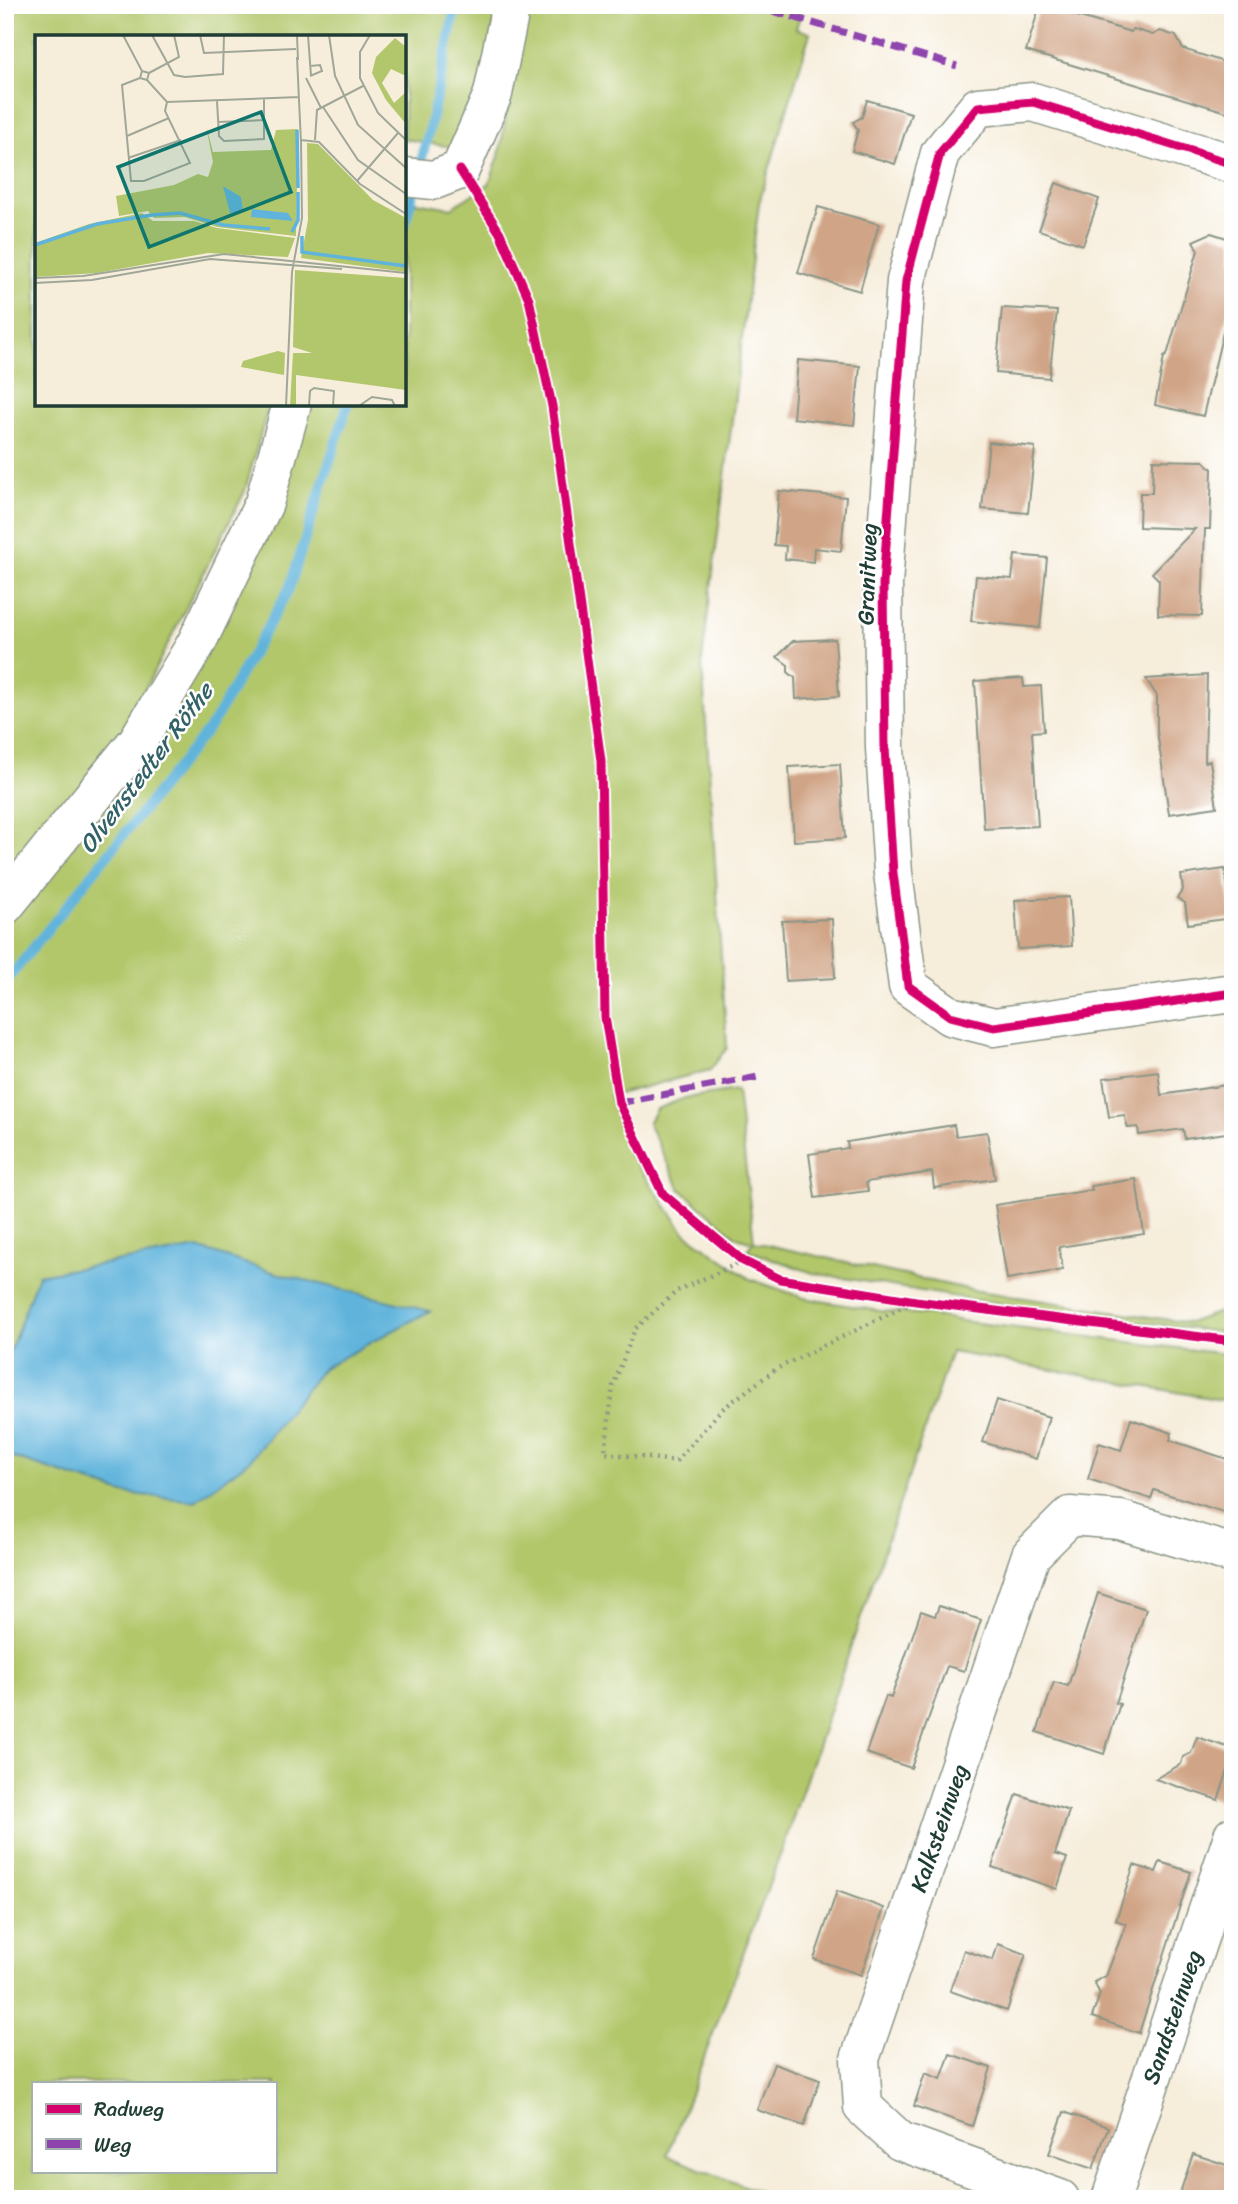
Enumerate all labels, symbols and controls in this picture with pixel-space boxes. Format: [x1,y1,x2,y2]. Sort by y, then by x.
inset map [35,35,406,406]
street label: Granitweg [845,522,890,626]
water label: Olvenstedter Röthe [68,671,226,862]
street label: Kalksteinweg [898,1758,981,1898]
street label: Sandsteinweg [1130,1944,1215,2090]
legend [32,2082,276,2172]
text: Radweg [94,2090,164,2128]
text: Weg [94,2126,132,2164]

